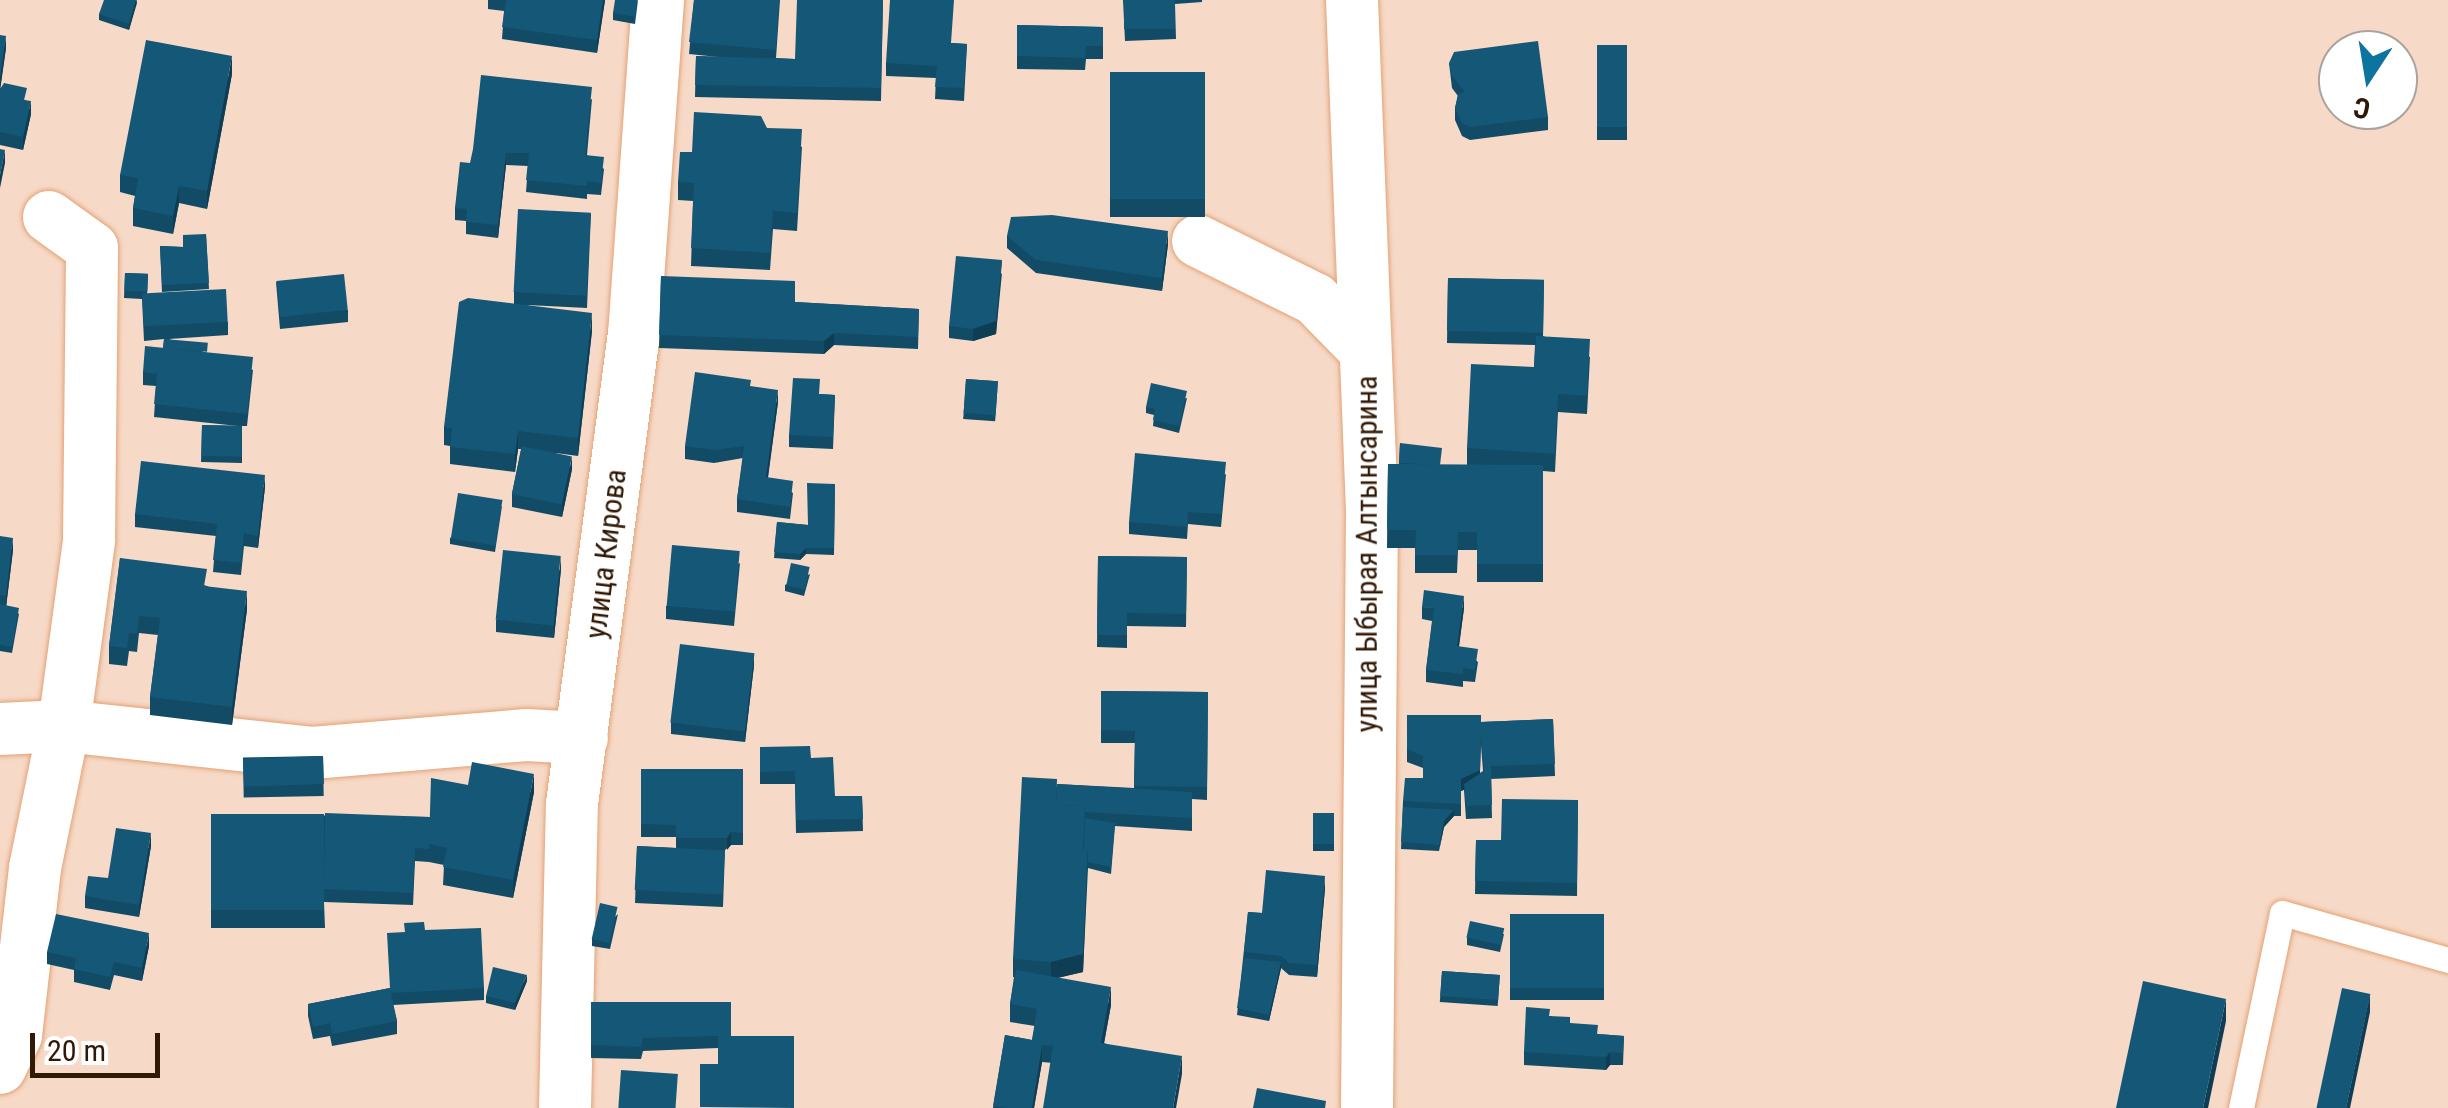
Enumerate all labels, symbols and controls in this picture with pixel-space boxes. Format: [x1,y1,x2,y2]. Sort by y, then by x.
north arrow [2318,30,2418,130]
text: С [2351,90,2373,126]
street label: улица Ыбырая Алтынсарина [1349,376,1385,732]
street label: улица Кирова [578,467,634,641]
scale bar [35,1013,165,1075]
text: 20 m [47,1033,106,1068]

